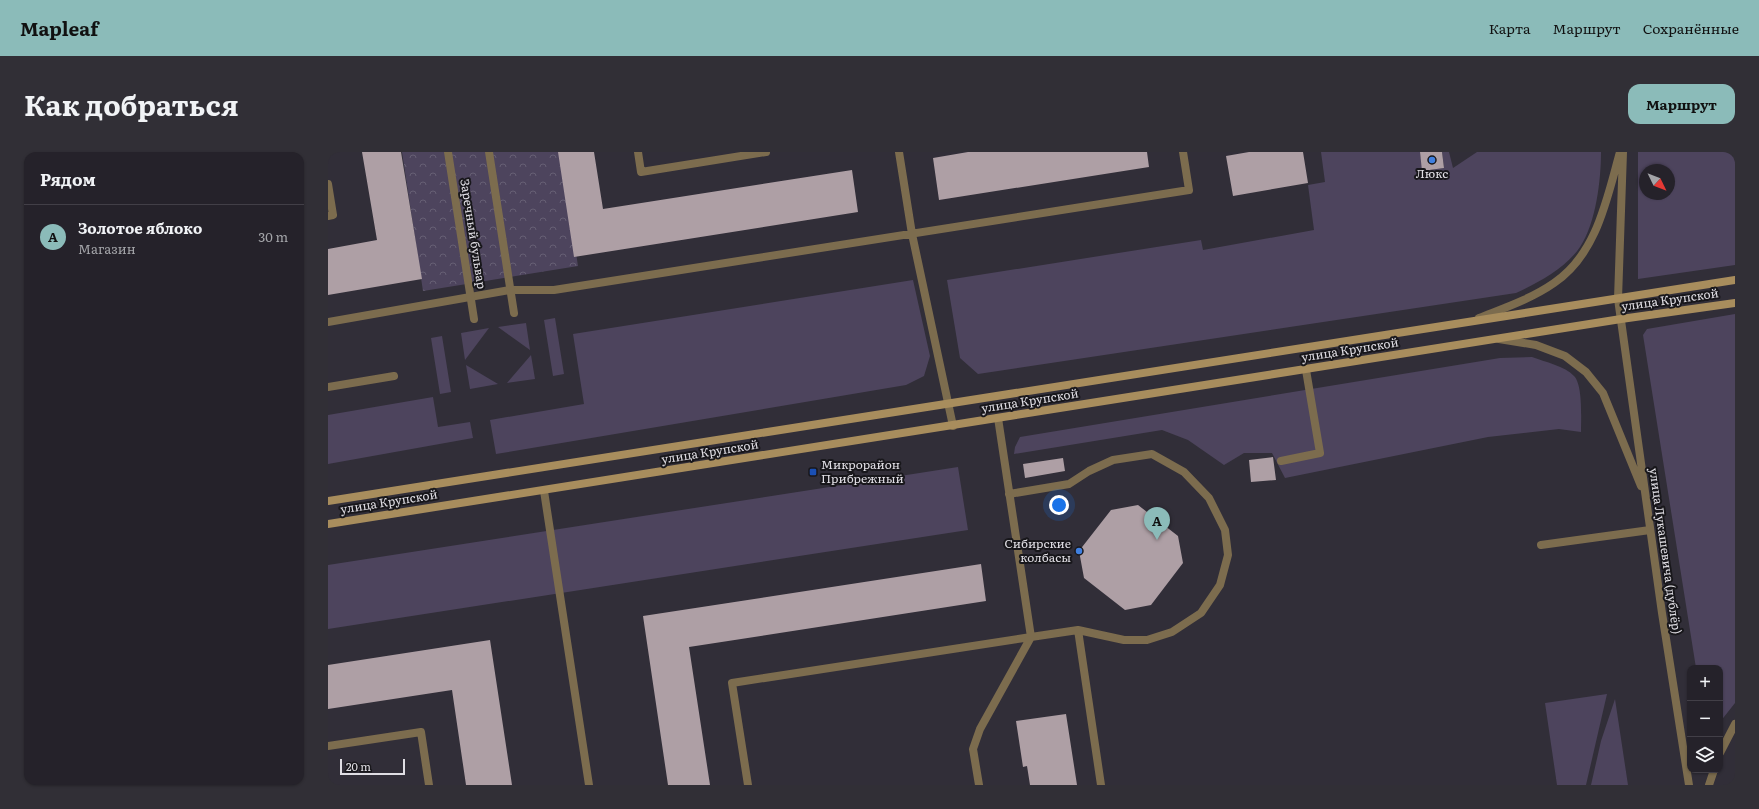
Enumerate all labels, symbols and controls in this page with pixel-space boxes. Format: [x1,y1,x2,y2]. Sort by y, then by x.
text: Mapleaf [20,14,98,42]
text: Карта [1489,18,1531,38]
text: Маршрут [1553,18,1621,38]
text: Сохранённые [1643,18,1739,38]
text: Как добраться [24,83,239,125]
button: Маршрут [1628,84,1735,124]
marker: Люкс [1427,155,1437,165]
place label: Люкс [1416,164,1448,182]
north arrow [1639,164,1675,200]
text: Рядом [40,166,96,191]
street label: Заречный бульвар [456,178,492,290]
text: Золотое яблоко [78,216,202,239]
text: A [48,227,58,246]
text: 30 m [258,227,288,246]
text: Магазин [78,239,136,258]
street label: улица Крупской [1620,283,1720,315]
street label: улица Крупской [1300,332,1400,366]
street label: улица Крупской [980,383,1080,417]
street label: улица Крупской [660,434,760,468]
place label: Микрорайон Прибрежный [821,455,904,487]
marker: Микрорайон Прибрежный [808,467,818,477]
street label: улица Лукашевича (дублёр) [1645,467,1687,635]
street label: улица Крупской [339,484,439,518]
your location [1049,495,1069,515]
pin: A [1144,507,1170,540]
place label: Сибирские колбасы [1005,534,1071,566]
marker: Сибирские колбасы [1074,546,1084,556]
map controls [1687,665,1723,773]
button: + [1687,665,1723,701]
button: − [1687,701,1723,737]
button: layers [1687,737,1723,773]
scale bar [340,757,405,776]
text: 20 m [346,758,371,774]

